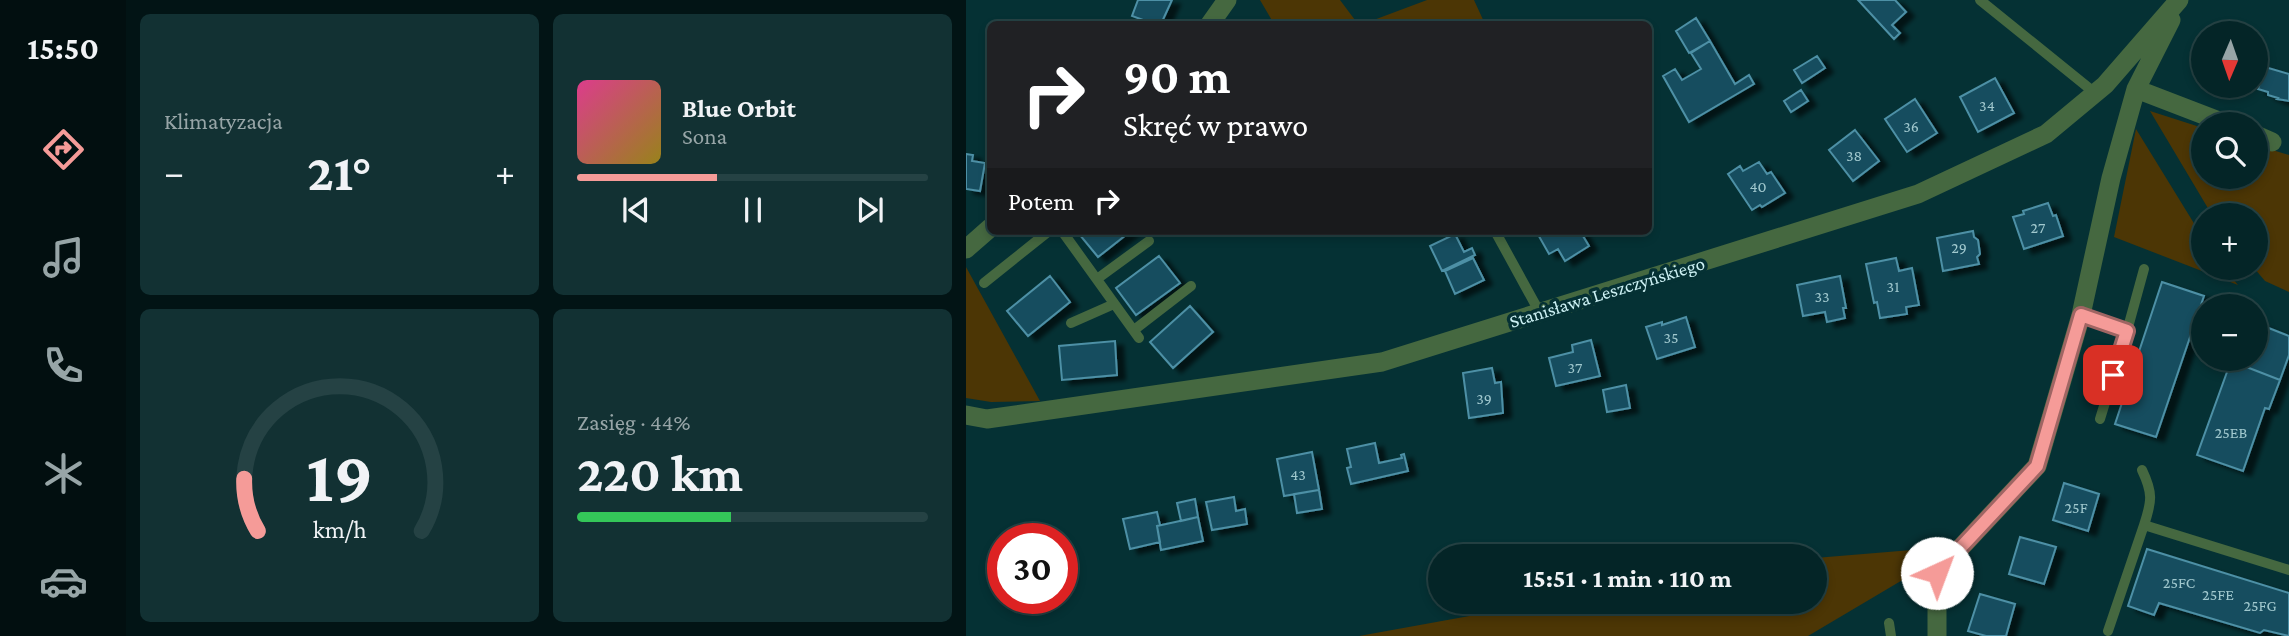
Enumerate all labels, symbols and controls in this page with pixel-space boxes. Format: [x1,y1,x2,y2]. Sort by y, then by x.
north arrow [2191,21,2268,98]
map controls [2191,21,2268,371]
text: 15:50 [27,30,99,66]
icon: right [1008,49,1099,140]
text: 90 m [1123,49,1230,104]
text: Blue Orbit [682,94,796,123]
house number: 34 [1979,97,1995,114]
text: Skręć w prawo [1123,107,1308,143]
text: Klimatyzacja [164,108,283,134]
button: search [2191,112,2268,189]
house number: 36 [1903,118,1919,135]
text: Sona [682,123,727,149]
icon: directions [39,125,88,174]
text: 21° [307,143,372,201]
house number: 38 [1846,147,1862,164]
text: − [164,151,184,193]
text: + [495,151,515,193]
house number: 40 [1749,178,1767,195]
icon: right [1088,182,1126,220]
text: Potem [1008,187,1074,216]
icon: previous [617,191,655,229]
icon: pause [734,191,772,229]
icon: next [851,191,889,229]
button: + [2191,203,2268,280]
house number: 27 [2031,219,2046,236]
icon: music [39,233,88,282]
house number: 29 [1951,239,1967,256]
street label: Stanisława Leszczyńskiego [1507,252,1707,332]
house number: 31 [1887,278,1899,295]
house number: 33 [1814,288,1830,305]
button: − [2191,294,2268,371]
house number: 35 [1663,329,1679,346]
icon: phone [39,341,88,390]
pin [2083,345,2143,405]
icon: arrive [2094,356,2132,394]
house number: 37 [1568,359,1583,376]
house number: 39 [1476,390,1492,407]
text: Zasięg · 44% [577,409,691,435]
house number: 25EB [2215,424,2248,441]
text: 19 [306,437,373,518]
text: 220 km [577,444,743,502]
icon: climate [39,449,88,498]
house number: 43 [1290,466,1306,483]
house number: 25F [2064,499,2088,516]
text: km/h [313,516,366,543]
speed limit sign: 30 [987,523,1078,614]
position arrow [1900,536,1974,610]
icon: car [39,557,88,606]
text: 15:51 · 1 min · 110 m [1523,564,1732,593]
house number: 25FC [2163,574,2195,591]
house number: 25FE [2202,586,2234,603]
house number: 25FG [2243,597,2277,614]

